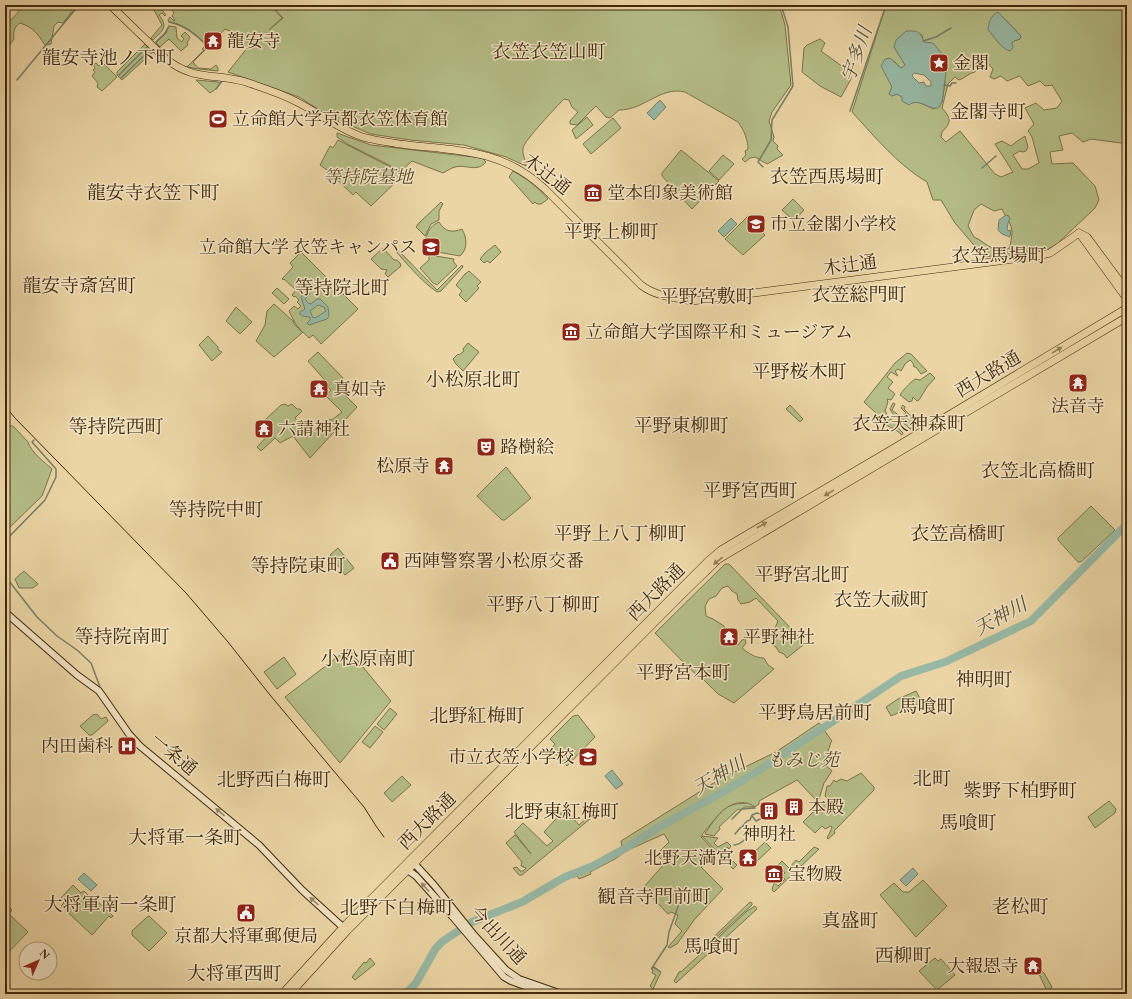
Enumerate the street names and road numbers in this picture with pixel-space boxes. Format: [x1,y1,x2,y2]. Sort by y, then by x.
street label: 木辻通 [519,148,576,199]
street label: 木辻通 [822,249,878,280]
street label: 西大路通 [951,345,1025,402]
street label: 西大路通 [622,558,689,625]
street label: 一条通 [146,727,202,780]
street label: 西大路通 [393,787,460,854]
street label: 今出川通 [465,900,531,969]

